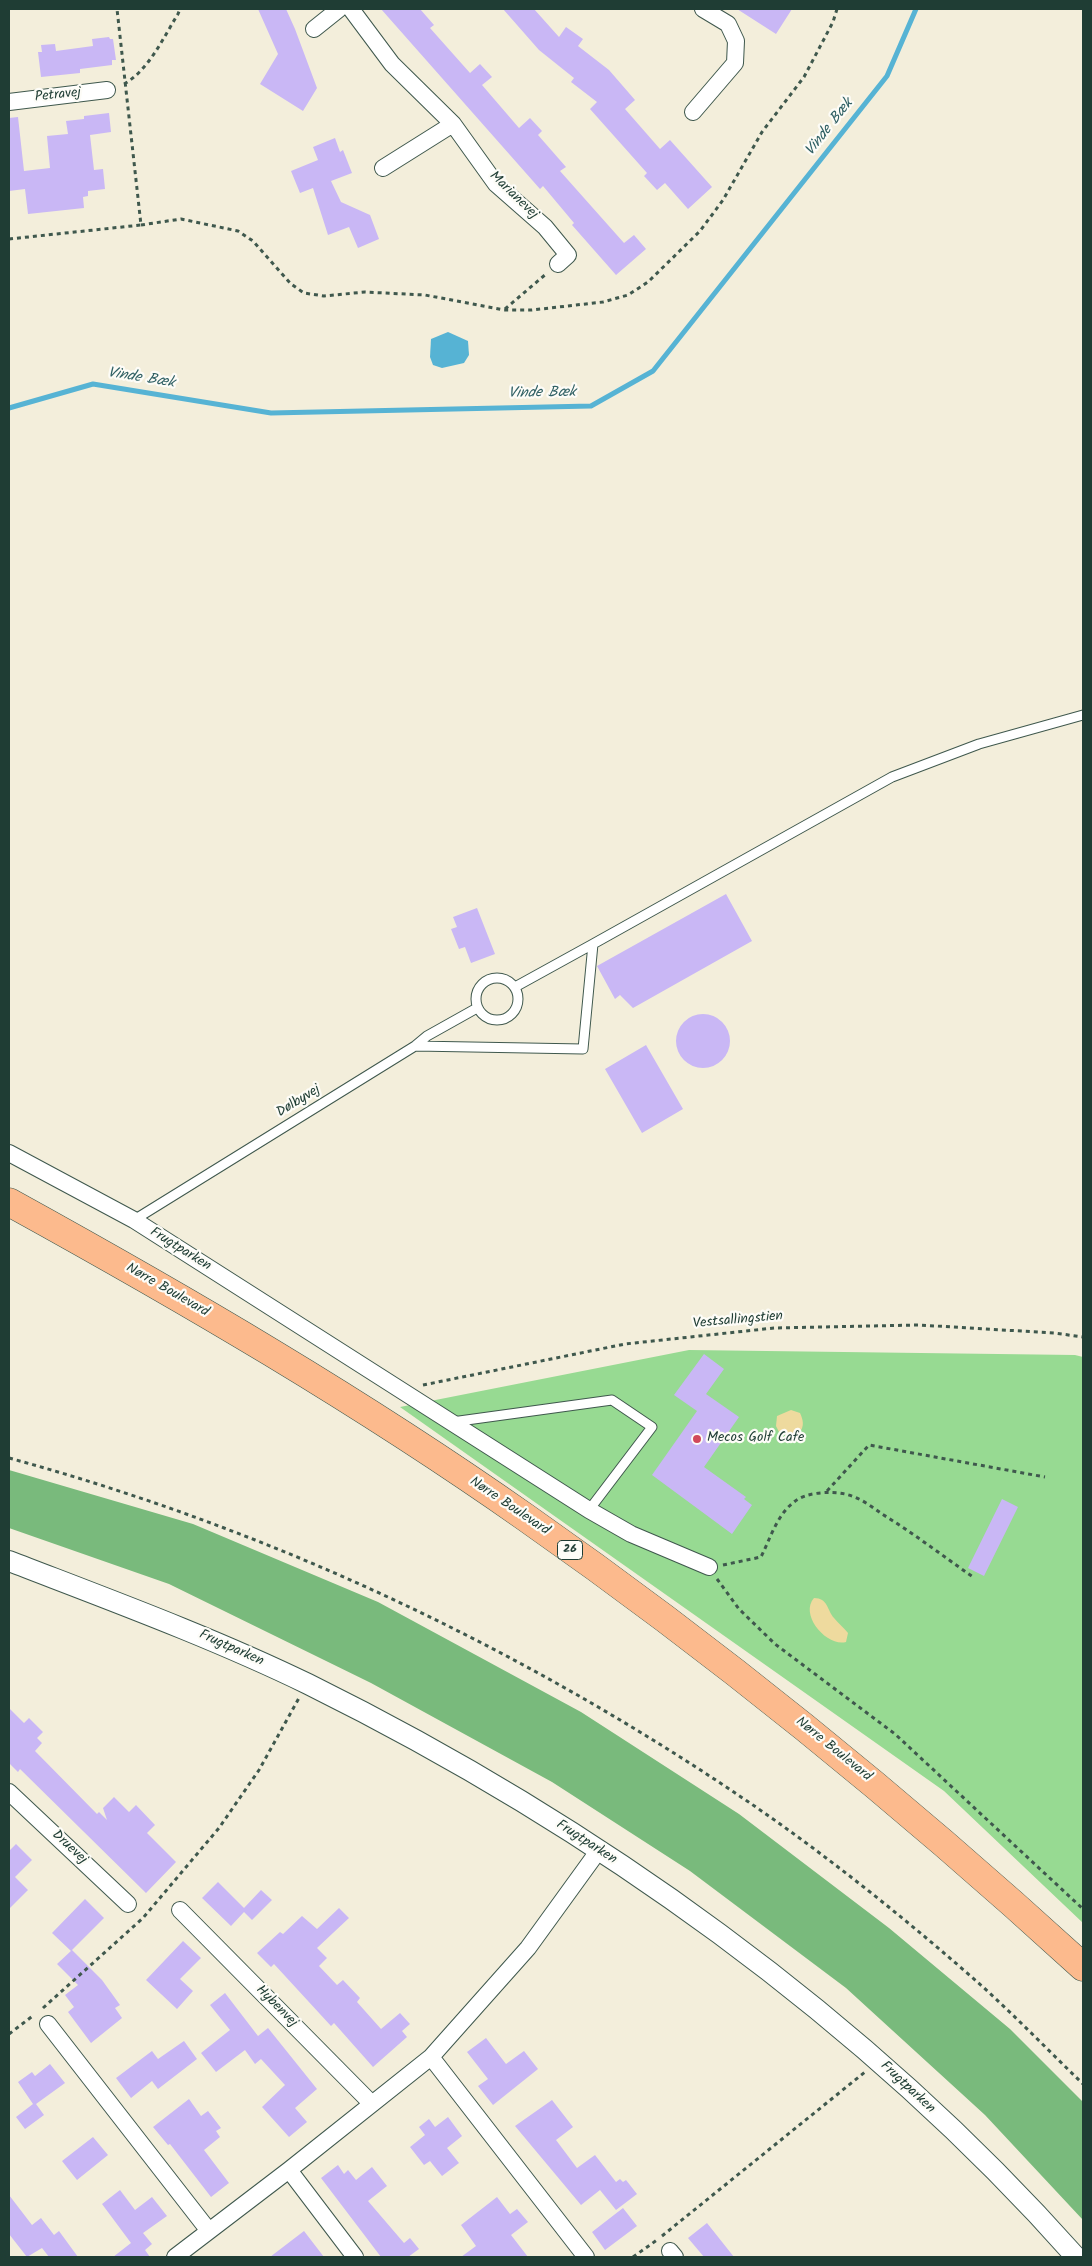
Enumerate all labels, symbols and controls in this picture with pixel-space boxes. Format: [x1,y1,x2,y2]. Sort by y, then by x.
street label: Petravej [34,85,82,107]
water label: Vinde Bæk [802,96,858,160]
street label: Marianevej [485,169,541,223]
water label: Vinde Bæk [106,365,176,393]
water label: Vinde Bæk [508,384,576,404]
street label: Dølbyvej [274,1082,324,1122]
street label: Frugtparken [146,1225,214,1275]
street label: Nørre Boulevard [123,1261,211,1321]
street label: Vestsallingstien [692,1309,784,1333]
place label: Mecos Golf Cafe [707,1431,804,1447]
marker: Mecos Golf Cafe [691,1433,703,1445]
street label: Nørre Boulevard [466,1474,552,1540]
road number: 26 [558,1540,582,1560]
street label: Frugtparken [196,1627,266,1671]
street label: Nørre Boulevard [792,1714,874,1786]
street label: Frugtparken [553,1817,619,1869]
street label: Druevej [48,1827,90,1869]
street label: Hybenvej [251,1982,301,2032]
street label: Frugtparken [876,2058,938,2118]

